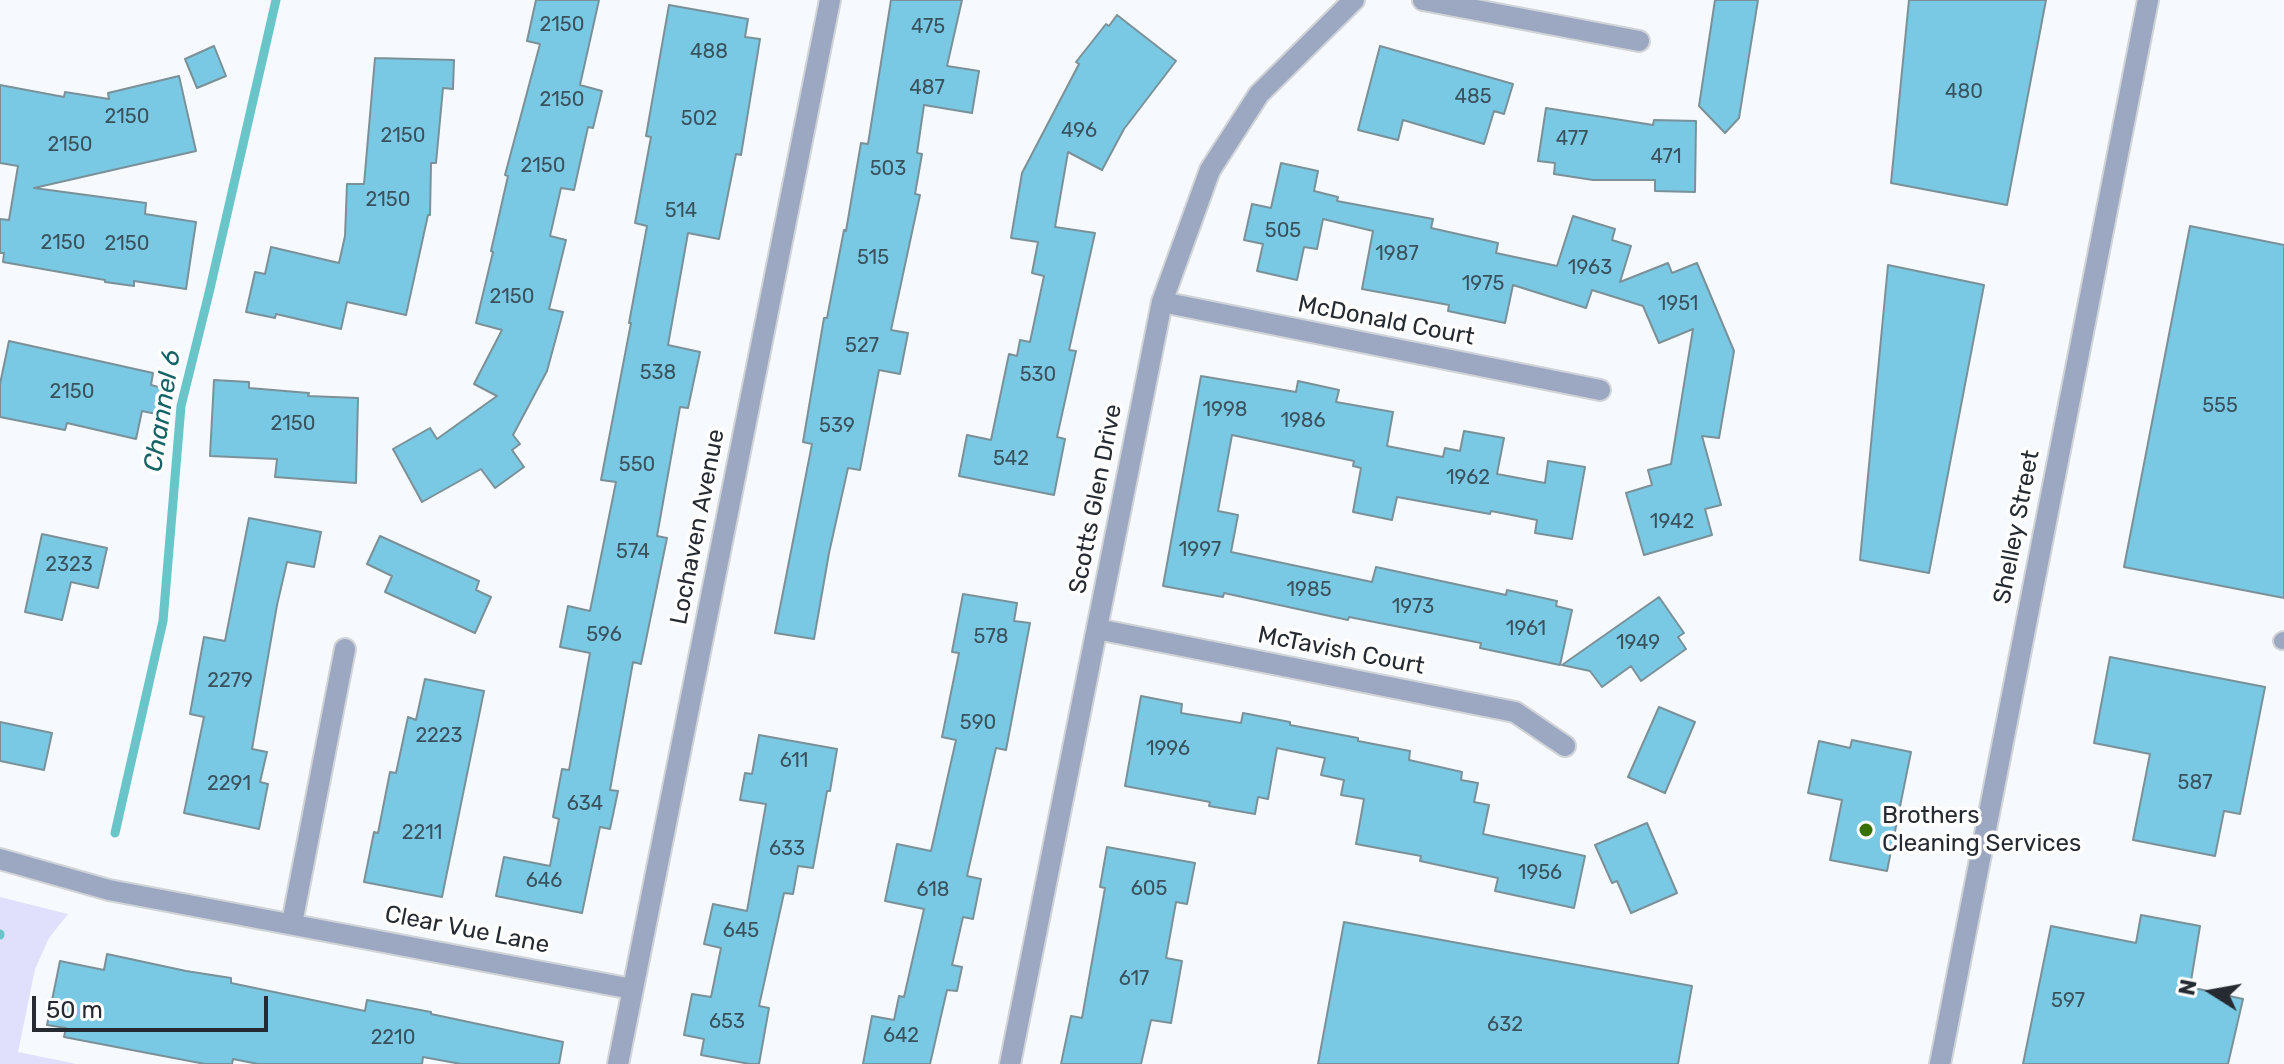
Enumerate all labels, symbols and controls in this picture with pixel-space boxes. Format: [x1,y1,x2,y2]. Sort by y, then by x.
house number: 2150 [540,13,584,37]
house number: 475 [911,15,945,39]
house number: 488 [690,40,728,64]
house number: 487 [909,76,945,100]
house number: 480 [1945,80,1983,104]
house number: 485 [1454,85,1492,109]
house number: 2150 [540,88,584,112]
house number: 2150 [105,105,149,129]
house number: 502 [681,107,717,131]
house number: 496 [1061,119,1097,143]
house number: 2150 [381,124,425,148]
house number: 477 [1556,127,1588,151]
house number: 2150 [48,133,92,157]
house number: 471 [1651,145,1681,169]
house number: 2150 [521,154,565,178]
house number: 503 [870,157,906,181]
house number: 2150 [366,188,410,212]
house number: 514 [665,199,697,223]
house number: 505 [1265,219,1301,243]
house number: 2150 [41,231,85,255]
house number: 2150 [105,232,149,256]
house number: 1987 [1375,242,1419,266]
house number: 515 [857,246,889,270]
house number: 1963 [1568,256,1612,280]
house number: 1975 [1462,272,1504,296]
house number: 2150 [490,285,534,309]
street label: McDonald Court [1295,290,1477,352]
house number: 1951 [1658,292,1698,316]
house number: 527 [845,334,879,358]
water label: Channel 6 [138,348,188,474]
house number: 538 [640,361,676,385]
house number: 530 [1020,363,1056,387]
house number: 2150 [50,380,94,404]
house number: 555 [2202,394,2238,418]
house number: 1998 [1203,398,1247,422]
street label: Scotts Glen Drive [1063,402,1129,596]
house number: 1986 [1280,409,1326,433]
house number: 2150 [271,412,315,436]
house number: 539 [819,414,855,438]
street label: Lochaven Avenue [665,427,731,627]
house number: 542 [993,447,1029,471]
street label: Shelley Street [1988,448,2046,606]
house number: 550 [619,453,655,477]
house number: 1962 [1446,466,1490,490]
house number: 1942 [1650,510,1694,534]
house number: 1997 [1179,538,1221,562]
house number: 574 [616,540,650,564]
house number: 2323 [45,553,93,577]
house number: 1985 [1286,578,1332,602]
house number: 1973 [1392,595,1434,619]
house number: 1961 [1506,617,1546,641]
street label: McTavish Court [1255,621,1427,681]
house number: 596 [586,623,622,647]
house number: 578 [974,625,1008,649]
house number: 1949 [1616,631,1660,655]
house number: 2279 [207,669,253,693]
house number: 590 [960,711,996,735]
house number: 2223 [415,724,463,748]
house number: 1996 [1146,737,1190,761]
house number: 611 [780,749,808,773]
house number: 587 [2178,771,2212,795]
house number: 2291 [207,772,251,796]
house number: 634 [567,792,603,816]
place label: Brothers Cleaning Services [1882,802,2081,858]
house number: 2211 [402,821,442,845]
marker: Brothers Cleaning Services [1857,821,1875,839]
house number: 633 [769,837,805,861]
house number: 1956 [1518,861,1562,885]
house number: 646 [526,869,562,893]
house number: 605 [1131,877,1167,901]
house number: 618 [917,878,949,902]
street label: Clear Vue Lane [382,900,552,960]
house number: 645 [723,919,759,943]
north arrow [2172,952,2252,1032]
house number: 617 [1119,967,1149,991]
text: N [2173,977,2203,998]
scale bar [36,980,272,1030]
house number: 597 [2051,989,2085,1013]
text: 50 m [46,996,103,1024]
house number: 653 [709,1010,745,1034]
house number: 632 [1487,1013,1523,1037]
house number: 642 [883,1024,919,1048]
house number: 2210 [371,1026,415,1050]

